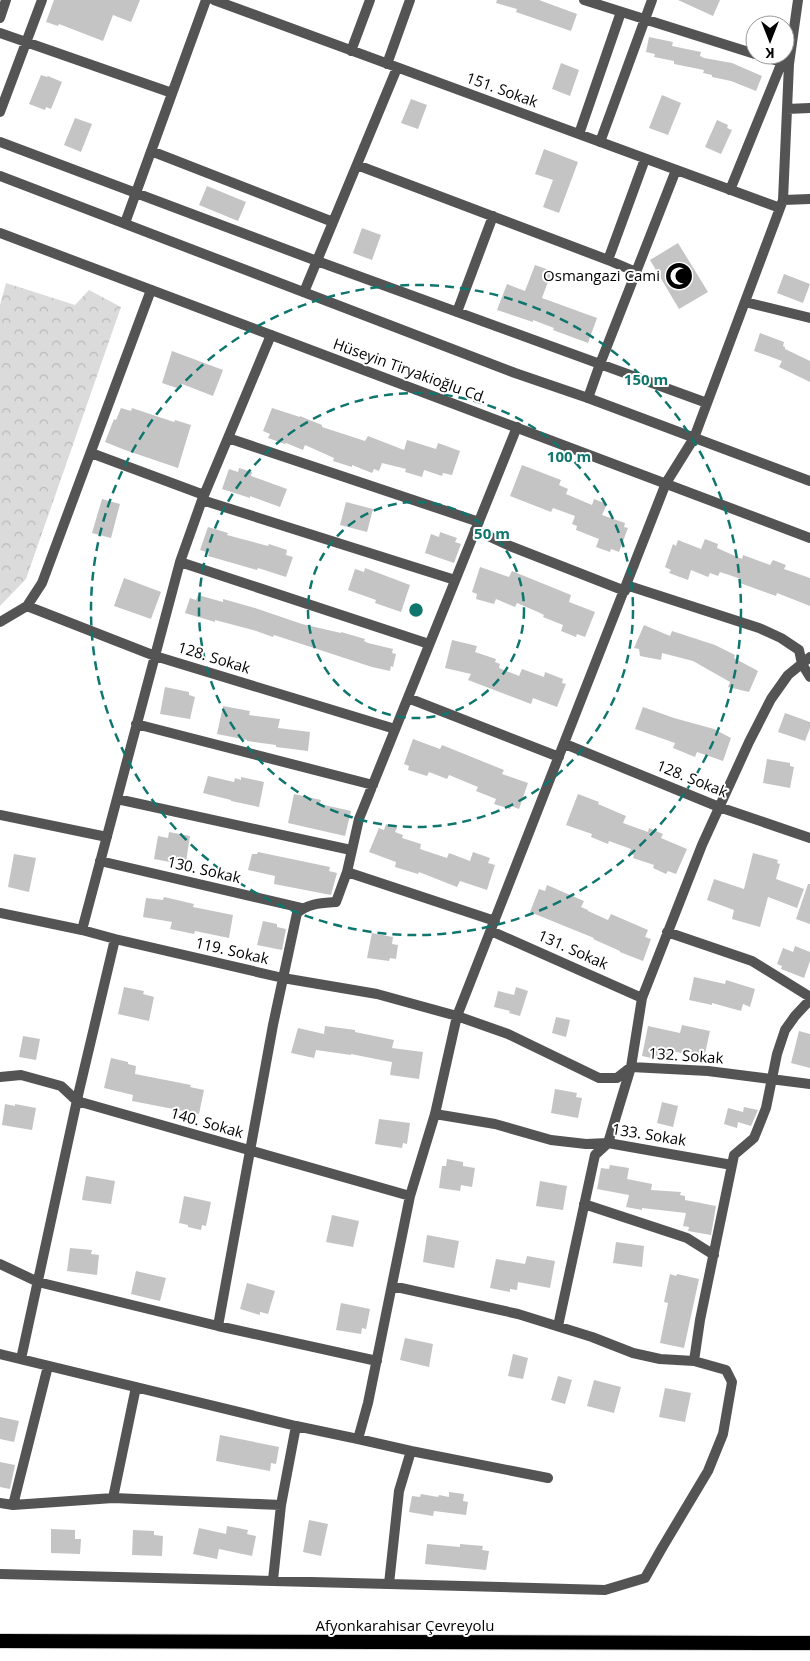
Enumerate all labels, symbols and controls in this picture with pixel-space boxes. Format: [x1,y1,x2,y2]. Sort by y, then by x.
north arrow [745,15,795,65]
text: K [765,44,775,63]
street label: 151. Sokak [464,67,541,111]
mosque icon: Osmangazi Cami [664,261,694,291]
place label: Osmangazi Cami [543,265,660,285]
street label: Hüseyin Tiryakioğlu Cd. [331,333,490,407]
text: 150 m [624,369,668,389]
text: 100 m [547,446,591,466]
text: 50 m [474,523,510,543]
centre of rings [407,601,425,619]
street label: 128. Sokak [176,637,253,678]
street label: 128. Sokak [654,755,731,801]
street label: 130. Sokak [165,851,243,887]
street label: 131. Sokak [535,925,612,974]
street label: 119. Sokak [193,932,271,968]
street label: 132. Sokak [648,1042,724,1068]
street label: 140. Sokak [169,1102,246,1142]
street label: 133. Sokak [611,1118,688,1150]
street label: Afyonkarahisar Çevreyolu [316,1615,494,1635]

